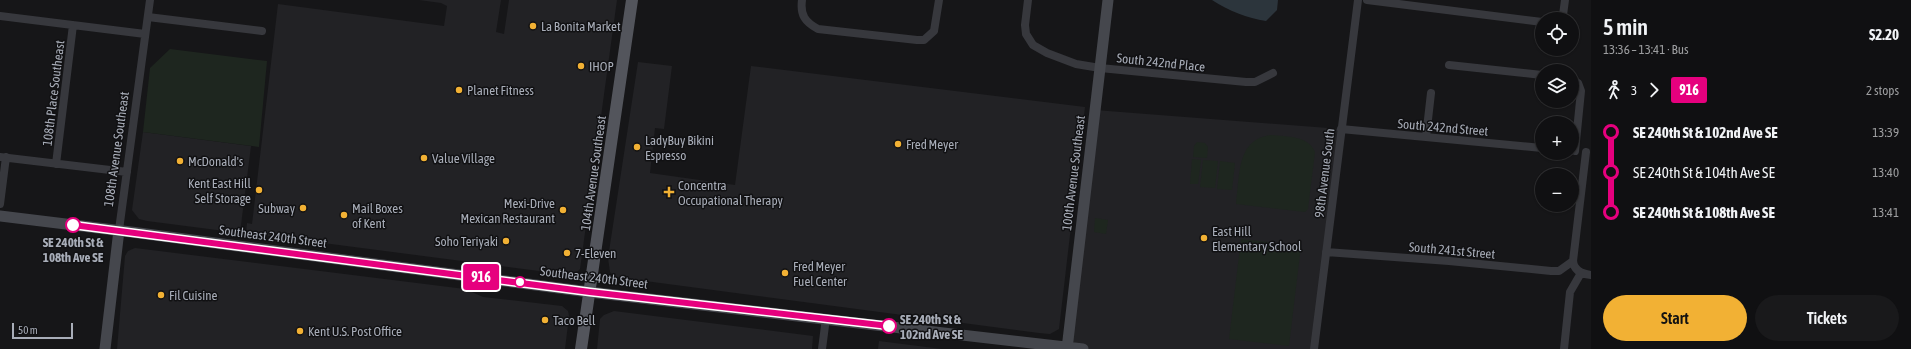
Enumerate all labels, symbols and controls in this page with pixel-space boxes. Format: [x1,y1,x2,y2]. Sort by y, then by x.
map controls [1535,12,1579,212]
button: locate [1535,12,1579,56]
text: 5 min [1603,14,1648,40]
place label: La Bonita Market [541,19,621,34]
marker: La Bonita Market [528,21,538,31]
text: $2.20 [1869,26,1899,43]
street label: 108th Place Southeast [40,39,67,147]
text: 13:36 – 13:41 · Bus [1603,42,1689,57]
street label: South 242nd Place [1116,50,1206,75]
place label: IHOP [589,59,614,74]
marker: IHOP [576,61,586,71]
button: layers [1535,64,1579,108]
icon: walk [1603,79,1625,101]
icon: forward [1643,79,1665,101]
text: 916 [1679,82,1699,98]
place label: Planet Fitness [467,83,534,98]
text: 3 [1631,83,1637,98]
text: 2 stops [1866,83,1899,98]
marker: Planet Fitness [454,85,464,95]
street label: 108th Avenue Southeast [101,90,132,208]
street label: 104th Avenue Southeast [578,114,609,232]
street label: 100th Avenue Southeast [1059,114,1088,232]
street label: South 242nd Street [1397,116,1489,139]
button: + [1535,116,1579,160]
text: SE 240th St & 102nd Ave SE [1633,124,1778,141]
text: 13:39 [1872,125,1899,140]
street label: 98th Avenue South [1312,128,1337,218]
place label: LadyBuy Bikini Espresso [645,133,714,163]
place label: Fred Meyer [906,137,958,152]
marker: Fred Meyer [893,139,903,149]
marker: LadyBuy Bikini Espresso [632,142,642,152]
place label: Value Village [432,151,495,166]
marker: Value Village [419,153,429,163]
place label: McDonald's [188,154,244,169]
marker: McDonald's [175,156,185,166]
text: SE 240th St & 104th Ave SE [1633,164,1775,181]
text: 13:40 [1872,165,1899,180]
button: − [1535,168,1579,212]
place label: Kent East Hill Self Storage [188,176,252,206]
place label: Concentra Occupational Therapy [678,178,783,208]
marker: Kent East Hill Self Storage [254,185,264,195]
marker: Concentra Occupational Therapy [663,186,675,198]
place label: Mexi-Drive Mexican Restaurant [461,196,555,226]
place label: Subway [258,201,296,216]
place label: Mail Boxes of Kent [352,201,403,231]
marker: Subway [298,203,308,213]
text: SE 240th St & 108th Ave SE [1633,204,1775,221]
marker: Mexi-Drive Mexican Restaurant [558,205,568,215]
text: 13:41 [1872,205,1899,220]
marker: Mail Boxes of Kent [339,210,349,220]
marker: SE 240th St & 108th Ave SE [65,217,81,233]
street label: Southeast 240th Street [218,222,328,251]
place label: East Hill Elementary School [1212,224,1302,254]
marker: East Hill Elementary School [1199,233,1209,243]
place label: Soho Teriyaki [435,234,498,249]
place label: SE 240th St & 108th Ave SE [43,235,104,265]
marker: Soho Teriyaki [501,236,511,246]
street label: South 241st Street [1408,239,1496,262]
place label: 7-Eleven [575,246,616,261]
marker: 7-Eleven [562,248,572,258]
place label: Fred Meyer Fuel Center [793,259,847,289]
street label: Southeast 240th Street [539,263,649,292]
line badge: 916 [458,264,504,290]
marker: Fred Meyer Fuel Center [780,268,790,278]
text: 916 [471,269,491,285]
unlabelled marker [514,276,526,288]
place label: Fil Cuisine [169,288,217,303]
marker: Fil Cuisine [156,290,166,300]
button: Start [1603,295,1747,341]
button: Tickets [1755,295,1899,341]
place label: SE 240th St & 102nd Ave SE [900,312,963,342]
place label: Taco Bell [553,313,596,328]
marker: Taco Bell [540,315,550,325]
marker: SE 240th St & 102nd Ave SE [881,318,897,334]
scale bar [12,321,73,340]
text: 50 m [18,324,38,336]
place label: Kent U.S. Post Office [308,324,402,339]
marker: Kent U.S. Post Office [295,326,305,336]

